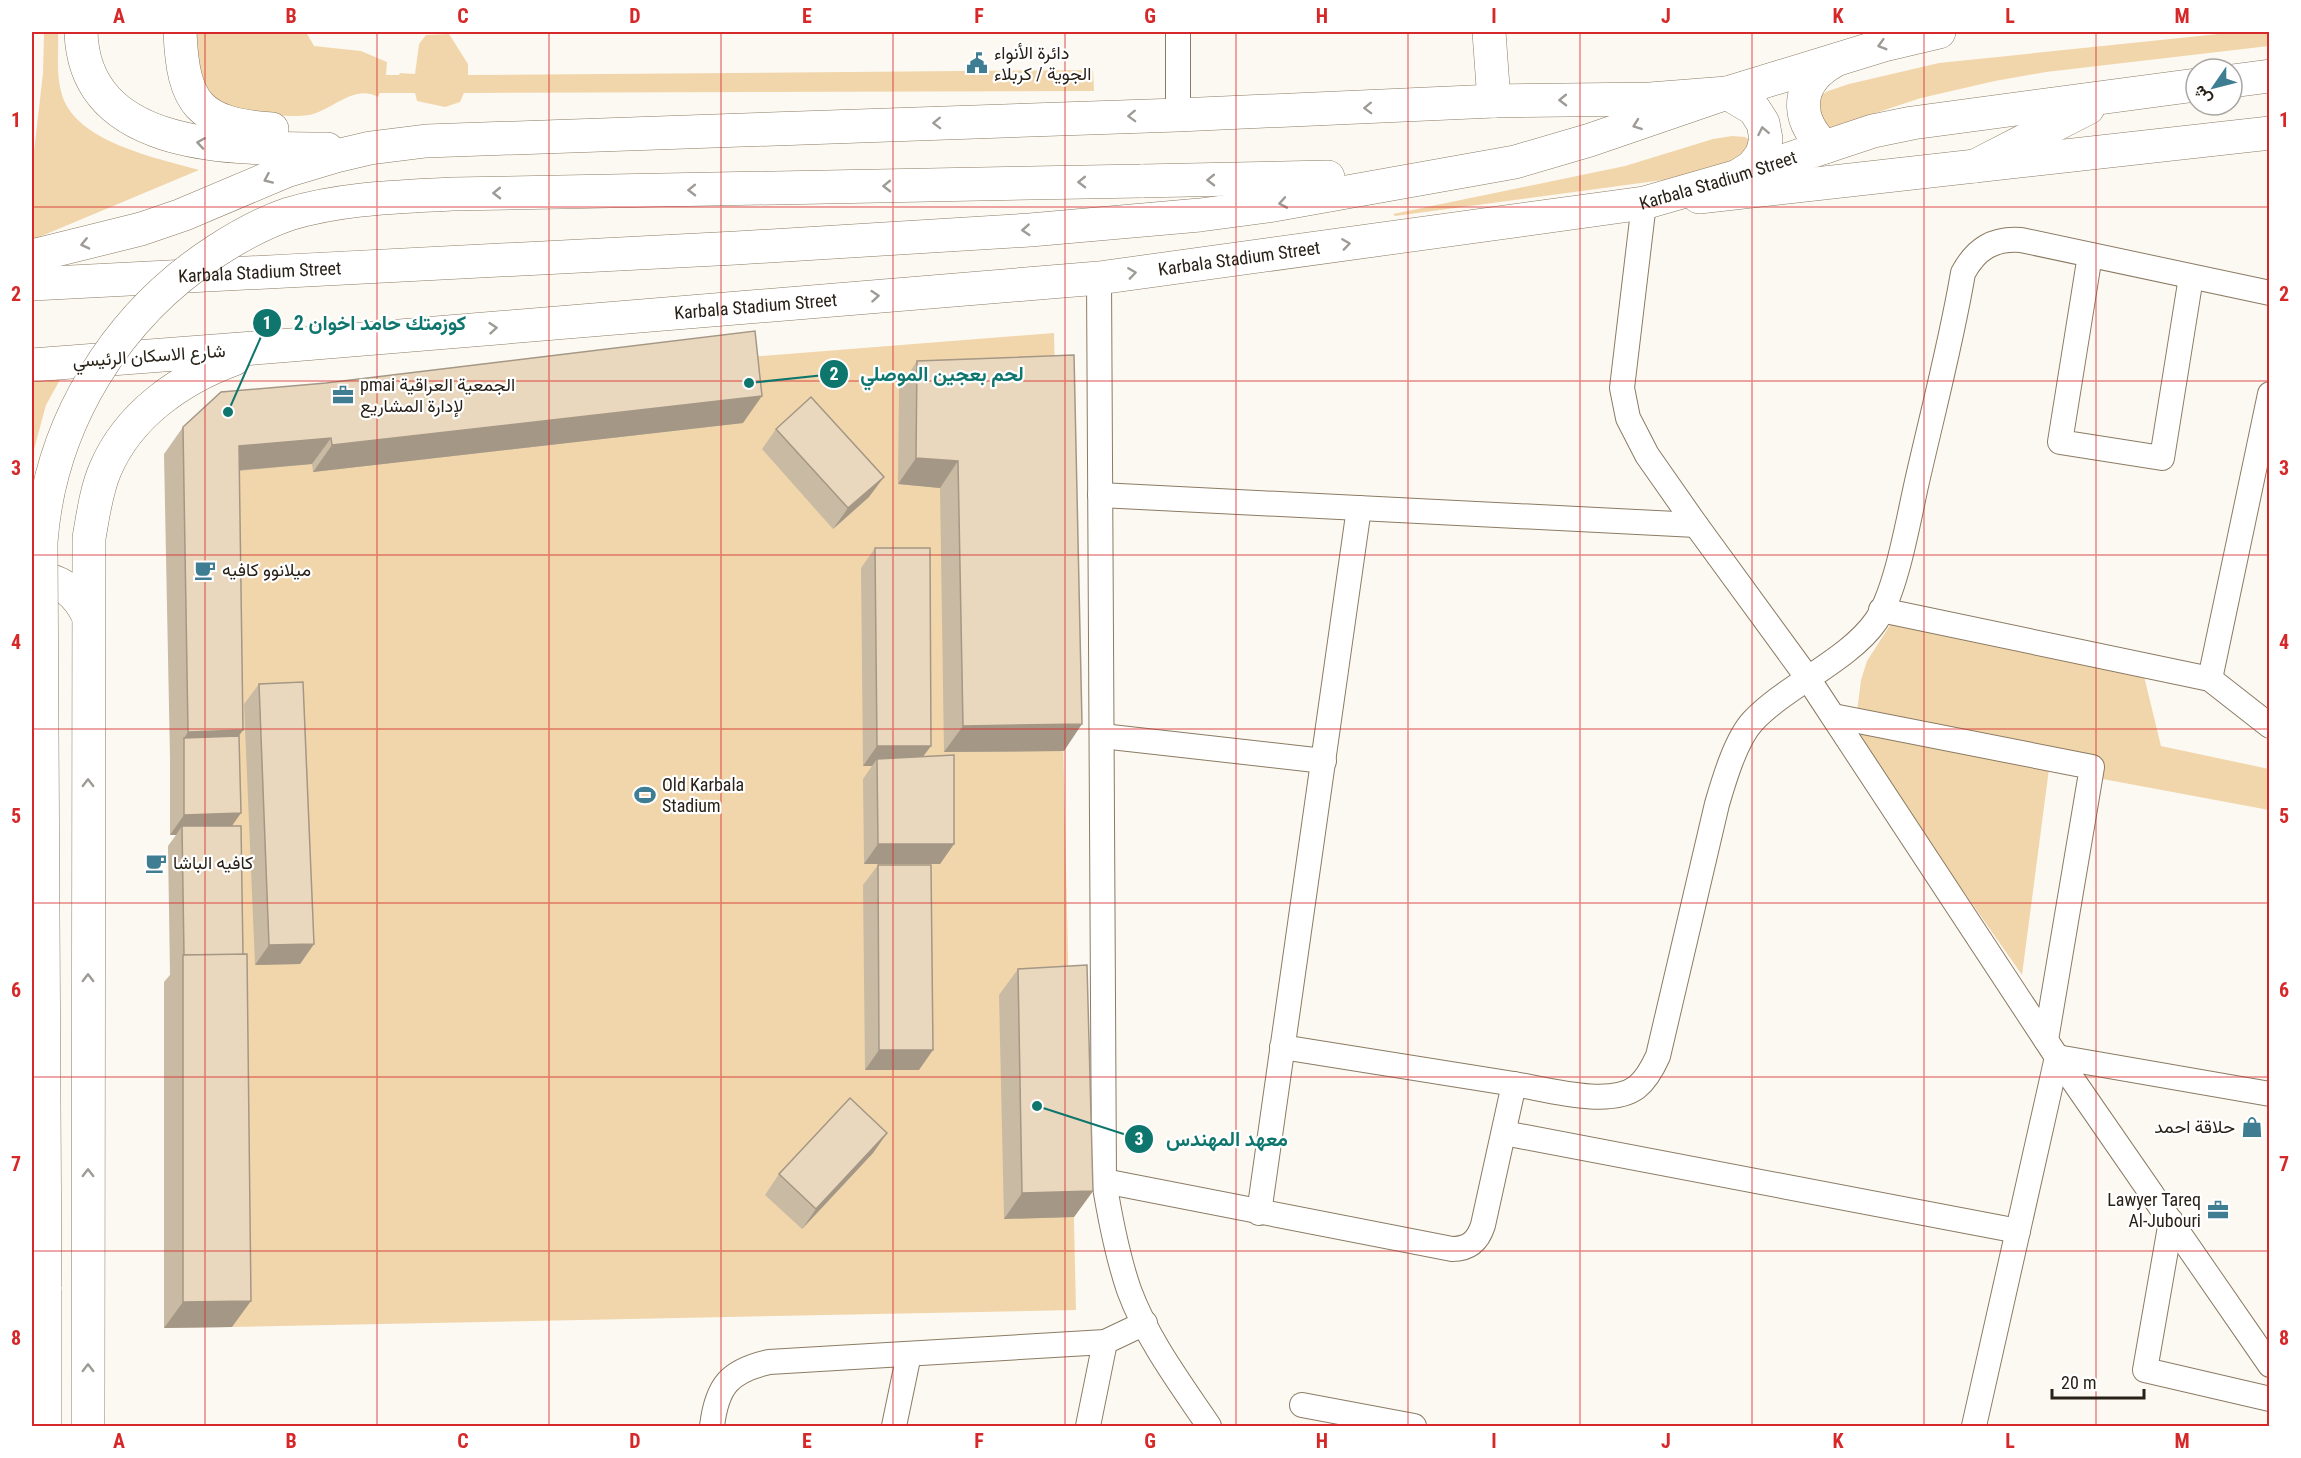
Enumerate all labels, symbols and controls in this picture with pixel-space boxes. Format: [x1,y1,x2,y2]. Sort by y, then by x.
text: A [113,4,125,28]
text: B [285,4,297,28]
text: C [457,4,469,28]
text: D [629,4,641,28]
text: E [802,4,812,28]
text: F [974,4,984,28]
text: G [1144,4,1156,28]
text: H [1316,4,1328,28]
text: I [1491,4,1497,28]
text: J [1661,4,1671,28]
text: K [1832,4,1844,28]
text: L [2005,4,2015,28]
text: M [2174,4,2190,28]
one-way arrow [1877,38,1887,51]
place label: دائرة الأنواء الجوية / كربلاء [994,42,1091,85]
public building icon: دائرة الأنواء الجوية / كربلاء [965,51,989,75]
north arrow [2184,57,2244,117]
text: ش [2189,82,2215,109]
one-way arrow [1559,94,1568,106]
one-way arrow [1364,101,1373,114]
text: 1 [11,108,21,132]
text: 1 [2279,108,2289,132]
one-way arrow [1127,110,1136,123]
one-way arrow [932,117,941,129]
one-way arrow [1632,117,1642,130]
one-way arrow [1757,126,1770,136]
one-way arrow [197,137,206,149]
street label: Karbala Stadium Street [1637,146,1799,214]
one-way arrow [264,172,275,184]
one-way arrow [1207,174,1216,187]
one-way arrow [1078,176,1087,189]
one-way arrow [883,180,892,192]
one-way arrow [688,183,697,196]
one-way arrow [493,187,502,199]
one-way arrow [1278,196,1288,209]
one-way arrow [1022,223,1031,236]
one-way arrow [80,236,90,249]
street label: Karbala Stadium Street [1157,237,1321,280]
one-way arrow [1342,238,1351,250]
street label: Karbala Stadium Street [178,257,342,287]
one-way arrow [1128,267,1137,280]
text: 2 [11,282,21,306]
text: 2 [2279,282,2289,306]
street label: Karbala Stadium Street [673,289,838,323]
one-way arrow [871,290,880,303]
callout: كوزمتك حامد اخوان 2 [252,304,478,342]
text: كوزمتك حامد اخوان 2 [294,311,466,336]
text: 1 [262,312,272,333]
one-way arrow [488,322,497,335]
street label: شارع الاسكان الرئيسي [72,340,226,376]
callout: لحم بعجين الموصلي [819,355,1036,393]
text: لحم بعجين الموصلي [860,362,1024,391]
text: 2 [829,363,839,384]
place label: pmai الجمعية العراقية لإدارة المشاريع [360,374,515,418]
office icon: pmai الجمعية العراقية لإدارة المشاريع [331,383,355,407]
text: 3 [11,456,21,480]
text: 3 [2279,456,2289,480]
cafe icon: ميلانوو كافيه [193,558,217,582]
place label: ميلانوو كافيه [222,559,311,581]
text: 4 [11,630,21,654]
text: 4 [2279,630,2289,654]
place label: Old Karbala Stadium [662,774,744,816]
one-way arrow [82,779,94,788]
sports icon: Old Karbala Stadium [633,783,657,807]
text: 5 [11,804,21,828]
text: 5 [2279,804,2289,828]
cafe icon: كافيه الباشا [144,851,168,875]
place label: كافيه الباشا [173,852,253,873]
one-way arrow [82,974,94,983]
text: 6 [11,978,21,1002]
text: 6 [2279,978,2289,1002]
shop icon: حلاقة احمد [2240,1115,2264,1139]
place label: حلاقة احمد [2154,1116,2235,1137]
callout: معهد المهندس [1124,1120,1300,1158]
text: معهد المهندس [1166,1127,1288,1152]
text: 3 [1134,1128,1144,1149]
text: 7 [11,1152,21,1176]
text: 7 [2279,1152,2289,1176]
one-way arrow [82,1169,94,1178]
place label: Lawyer Tareq Al-Jubouri [2107,1189,2201,1231]
office icon: Lawyer Tareq Al-Jubouri [2206,1198,2230,1222]
text: 8 [11,1326,21,1350]
text: 8 [2279,1326,2289,1350]
scale bar [2052,1362,2144,1400]
one-way arrow [82,1364,94,1373]
text: 20 m [2061,1372,2096,1393]
text: A [113,1429,125,1453]
text: B [285,1429,297,1453]
text: C [457,1429,469,1453]
text: D [629,1429,641,1453]
text: E [802,1429,812,1453]
text: F [974,1429,984,1453]
text: G [1144,1429,1156,1453]
text: H [1316,1429,1328,1453]
text: I [1491,1429,1497,1453]
text: J [1661,1429,1671,1453]
text: K [1832,1429,1844,1453]
text: L [2005,1429,2015,1453]
text: M [2174,1429,2190,1453]

